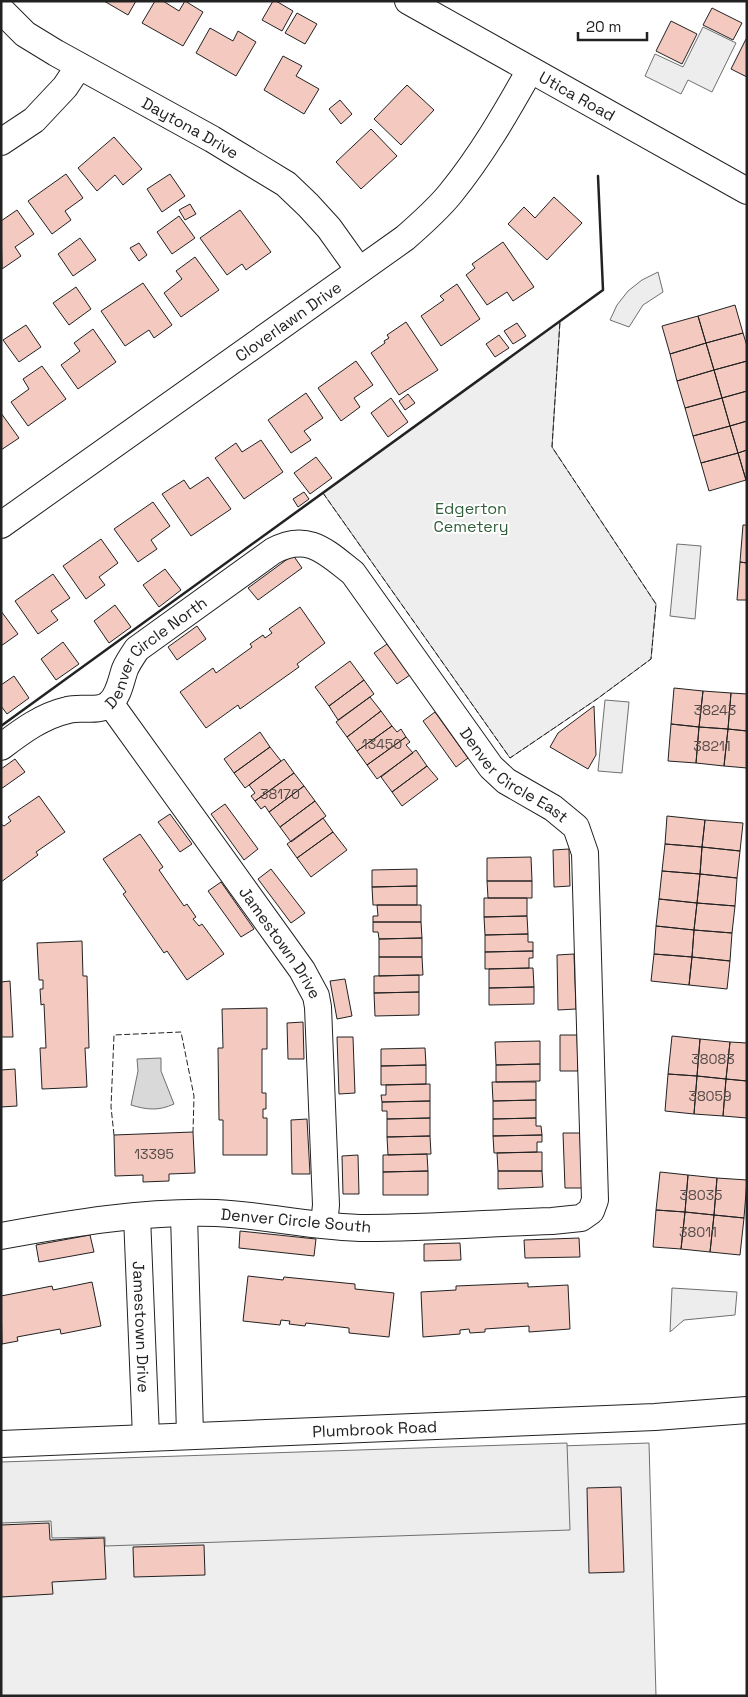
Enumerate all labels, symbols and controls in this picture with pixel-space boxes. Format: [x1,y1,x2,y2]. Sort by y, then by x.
scale bar [578,10,647,42]
text: 20 m [586,17,621,36]
street label: Utica Road [535,67,619,126]
street label: Daytona Drive [138,92,242,164]
street label: Cloverlawn Drive [231,277,346,367]
park label: Edgerton Cemetery [433,498,509,537]
street label: Denver Circle North [100,592,211,714]
house number: 38243 [694,701,736,719]
street label: Denver Circle East [455,723,573,827]
house number: 13450 [362,735,402,753]
house number: 38211 [693,737,731,755]
house number: 38170 [260,785,300,803]
street label: Jamestown Drive [234,882,326,1003]
house number: 38083 [691,1050,735,1068]
house number: 38059 [688,1087,732,1105]
house number: 13395 [134,1145,174,1163]
house number: 38035 [680,1186,723,1204]
street label: Denver Circle South [220,1203,372,1238]
house number: 38011 [679,1223,717,1241]
street label: Jamestown Drive [128,1261,154,1393]
street label: Plumbrook Road [312,1416,438,1442]

